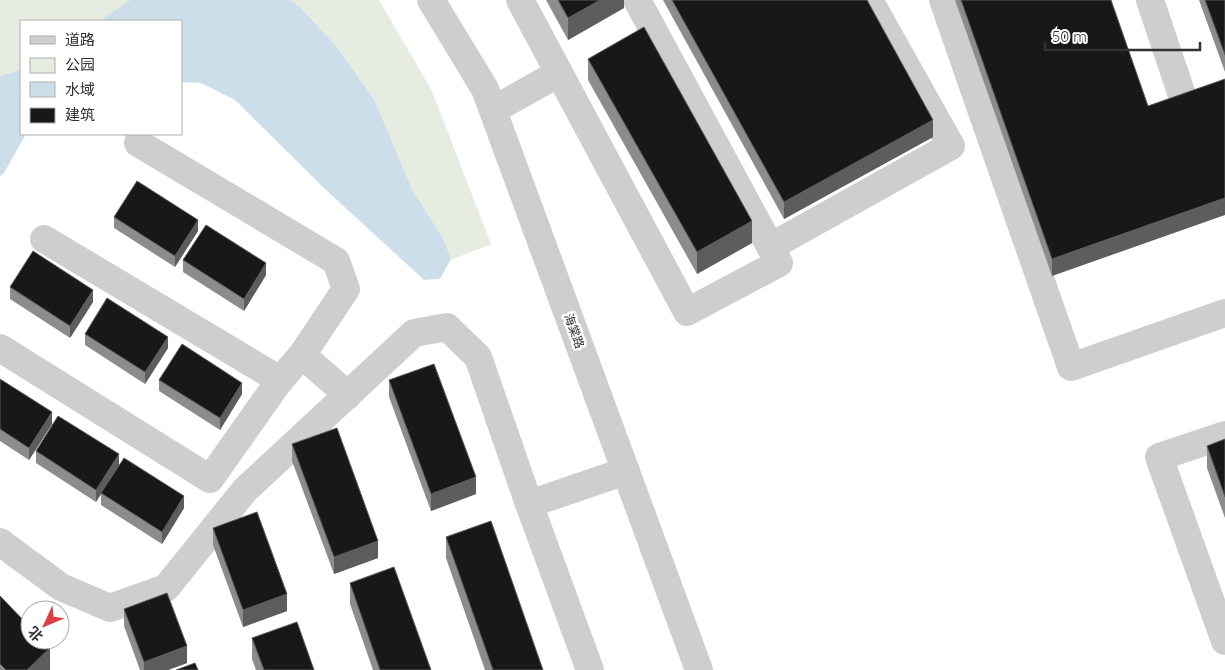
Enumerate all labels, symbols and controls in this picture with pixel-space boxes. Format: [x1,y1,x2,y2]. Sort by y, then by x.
legend [20,20,182,135]
scale bar [1045,20,1200,52]
text: 50 m [1052,27,1087,46]
text: 道路 [65,30,95,49]
text: 公园 [65,55,95,74]
text: 水域 [65,80,95,99]
text: 建筑 [65,105,95,124]
street label: 海棠路 [561,311,588,350]
north arrow [20,600,70,650]
text: 北 [24,623,47,645]

